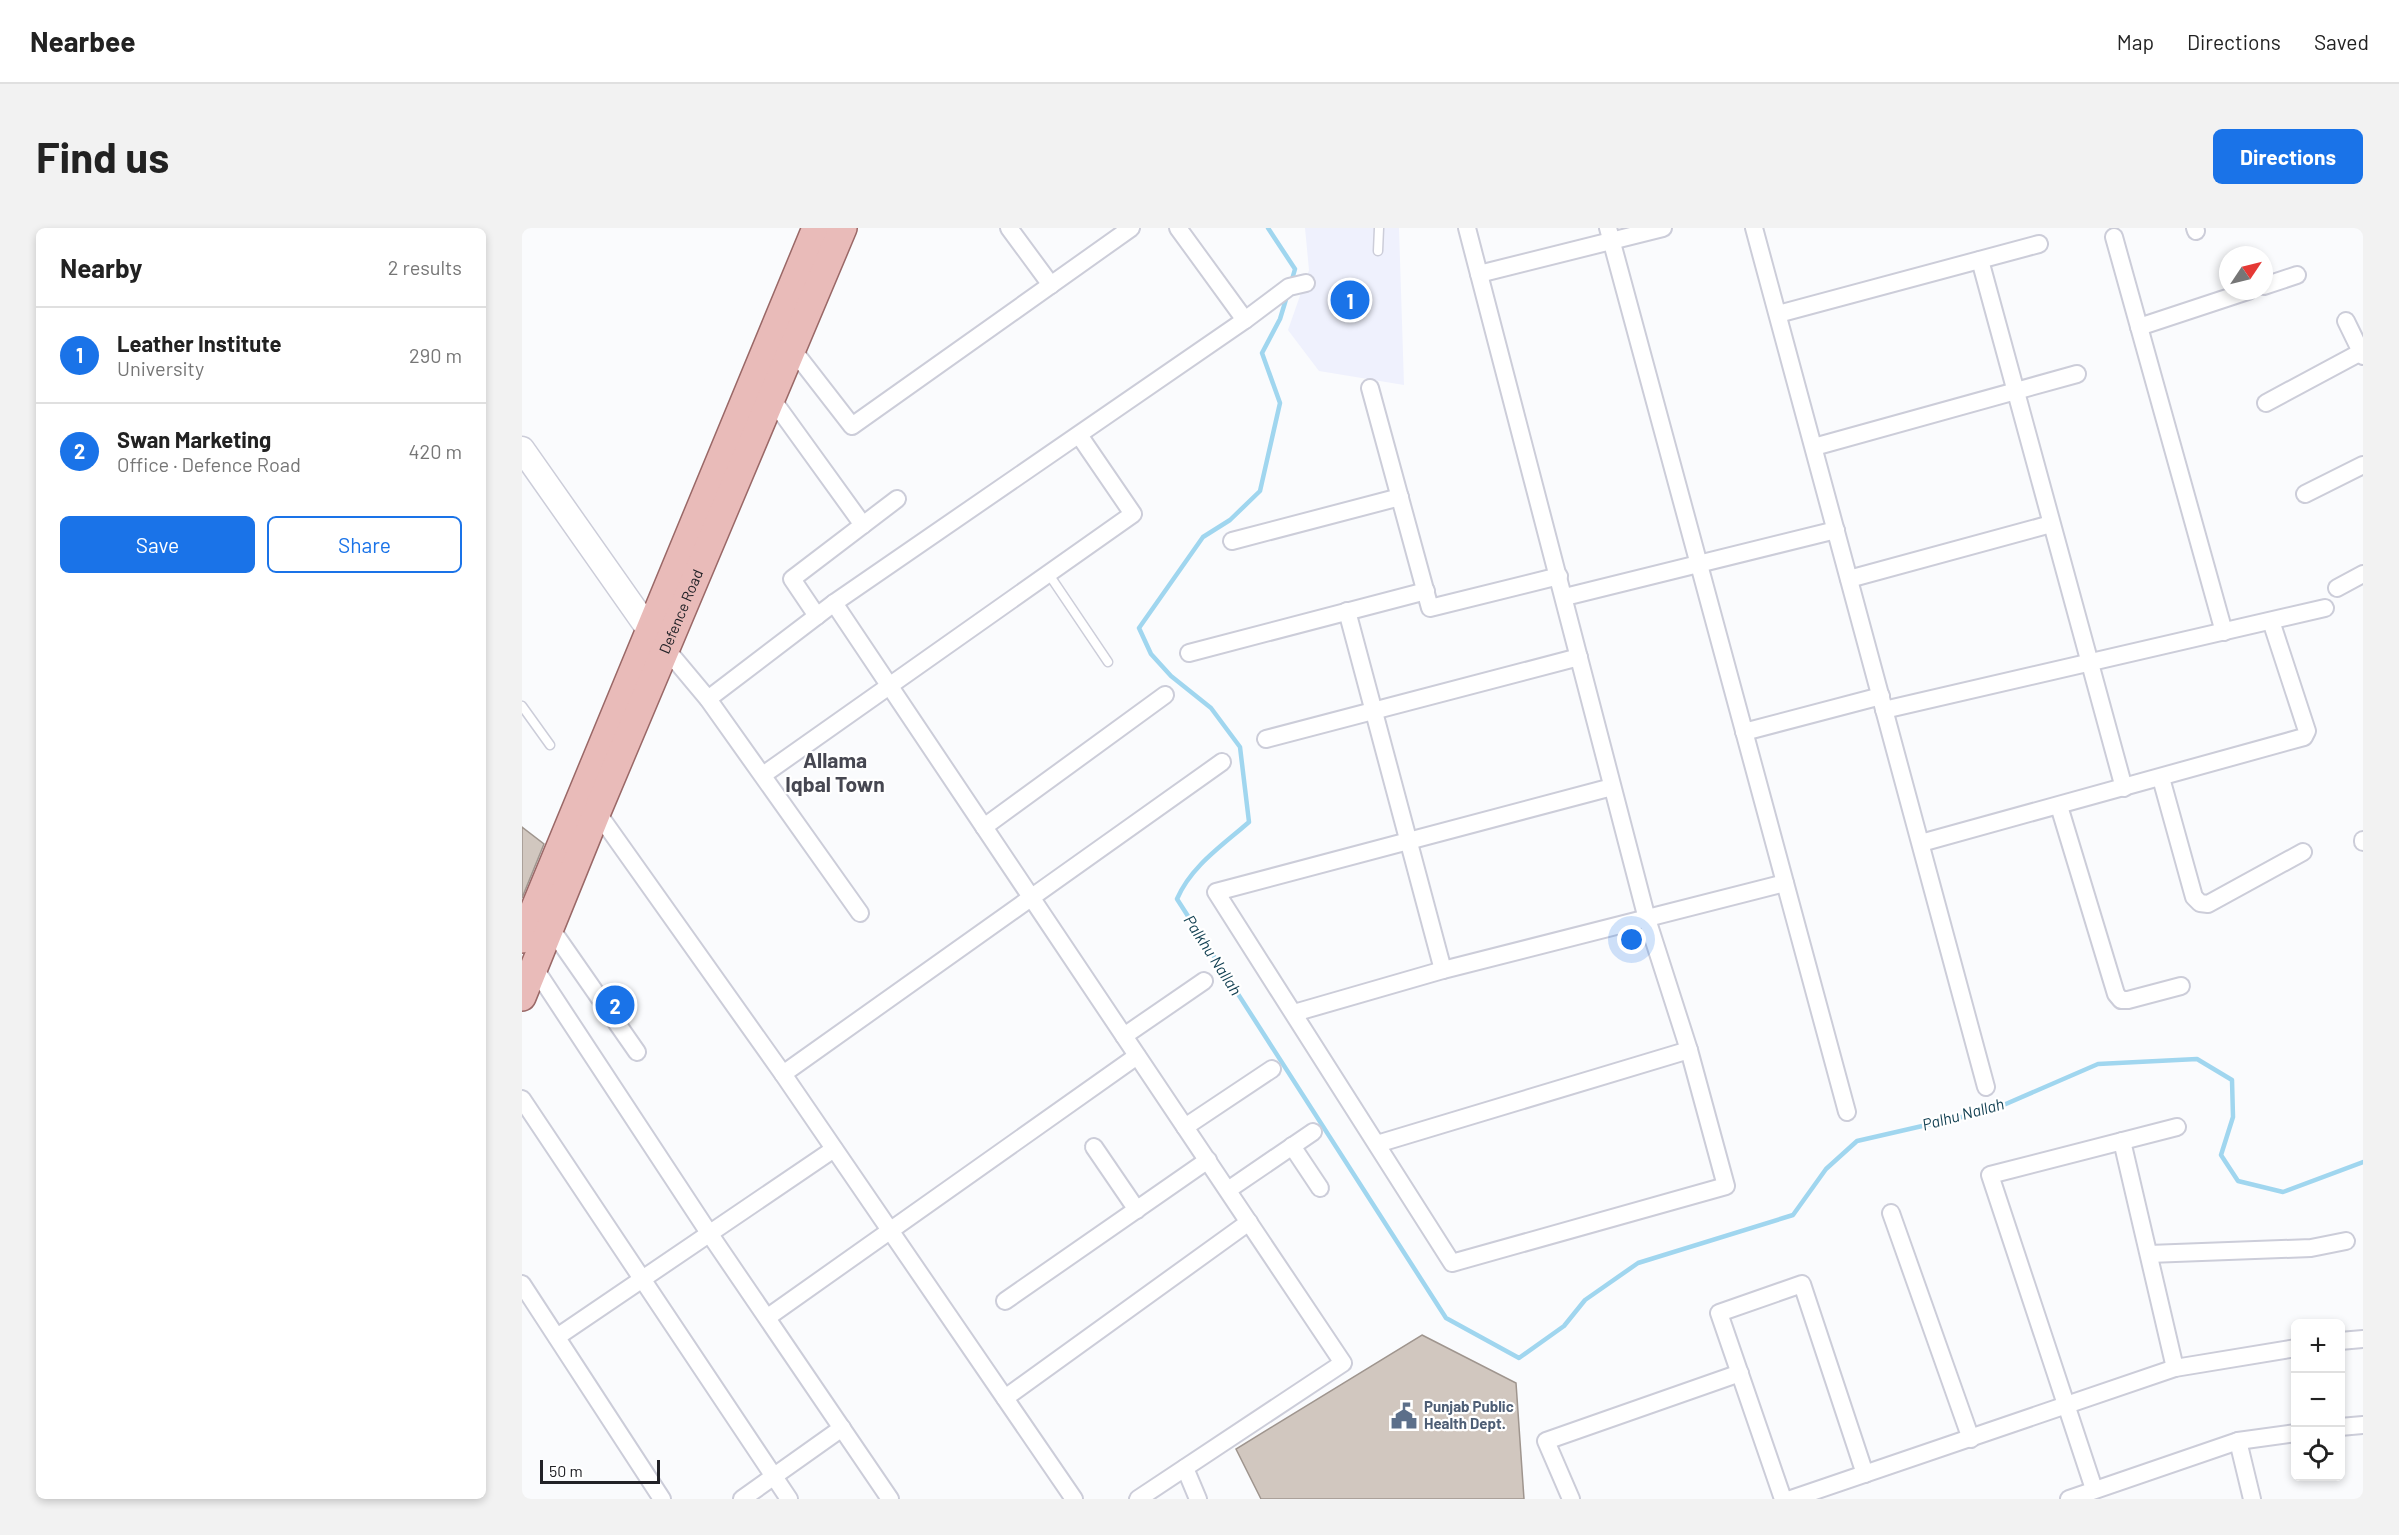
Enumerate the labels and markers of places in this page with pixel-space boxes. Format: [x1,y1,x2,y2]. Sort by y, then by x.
pin: 1 [1330,278,1370,322]
pin: 2 [596,982,634,1028]
place label: Punjab Public Health Dept. [1424,1397,1514,1432]
public building icon: Punjab Public Health Dept. [1389,1401,1419,1431]

